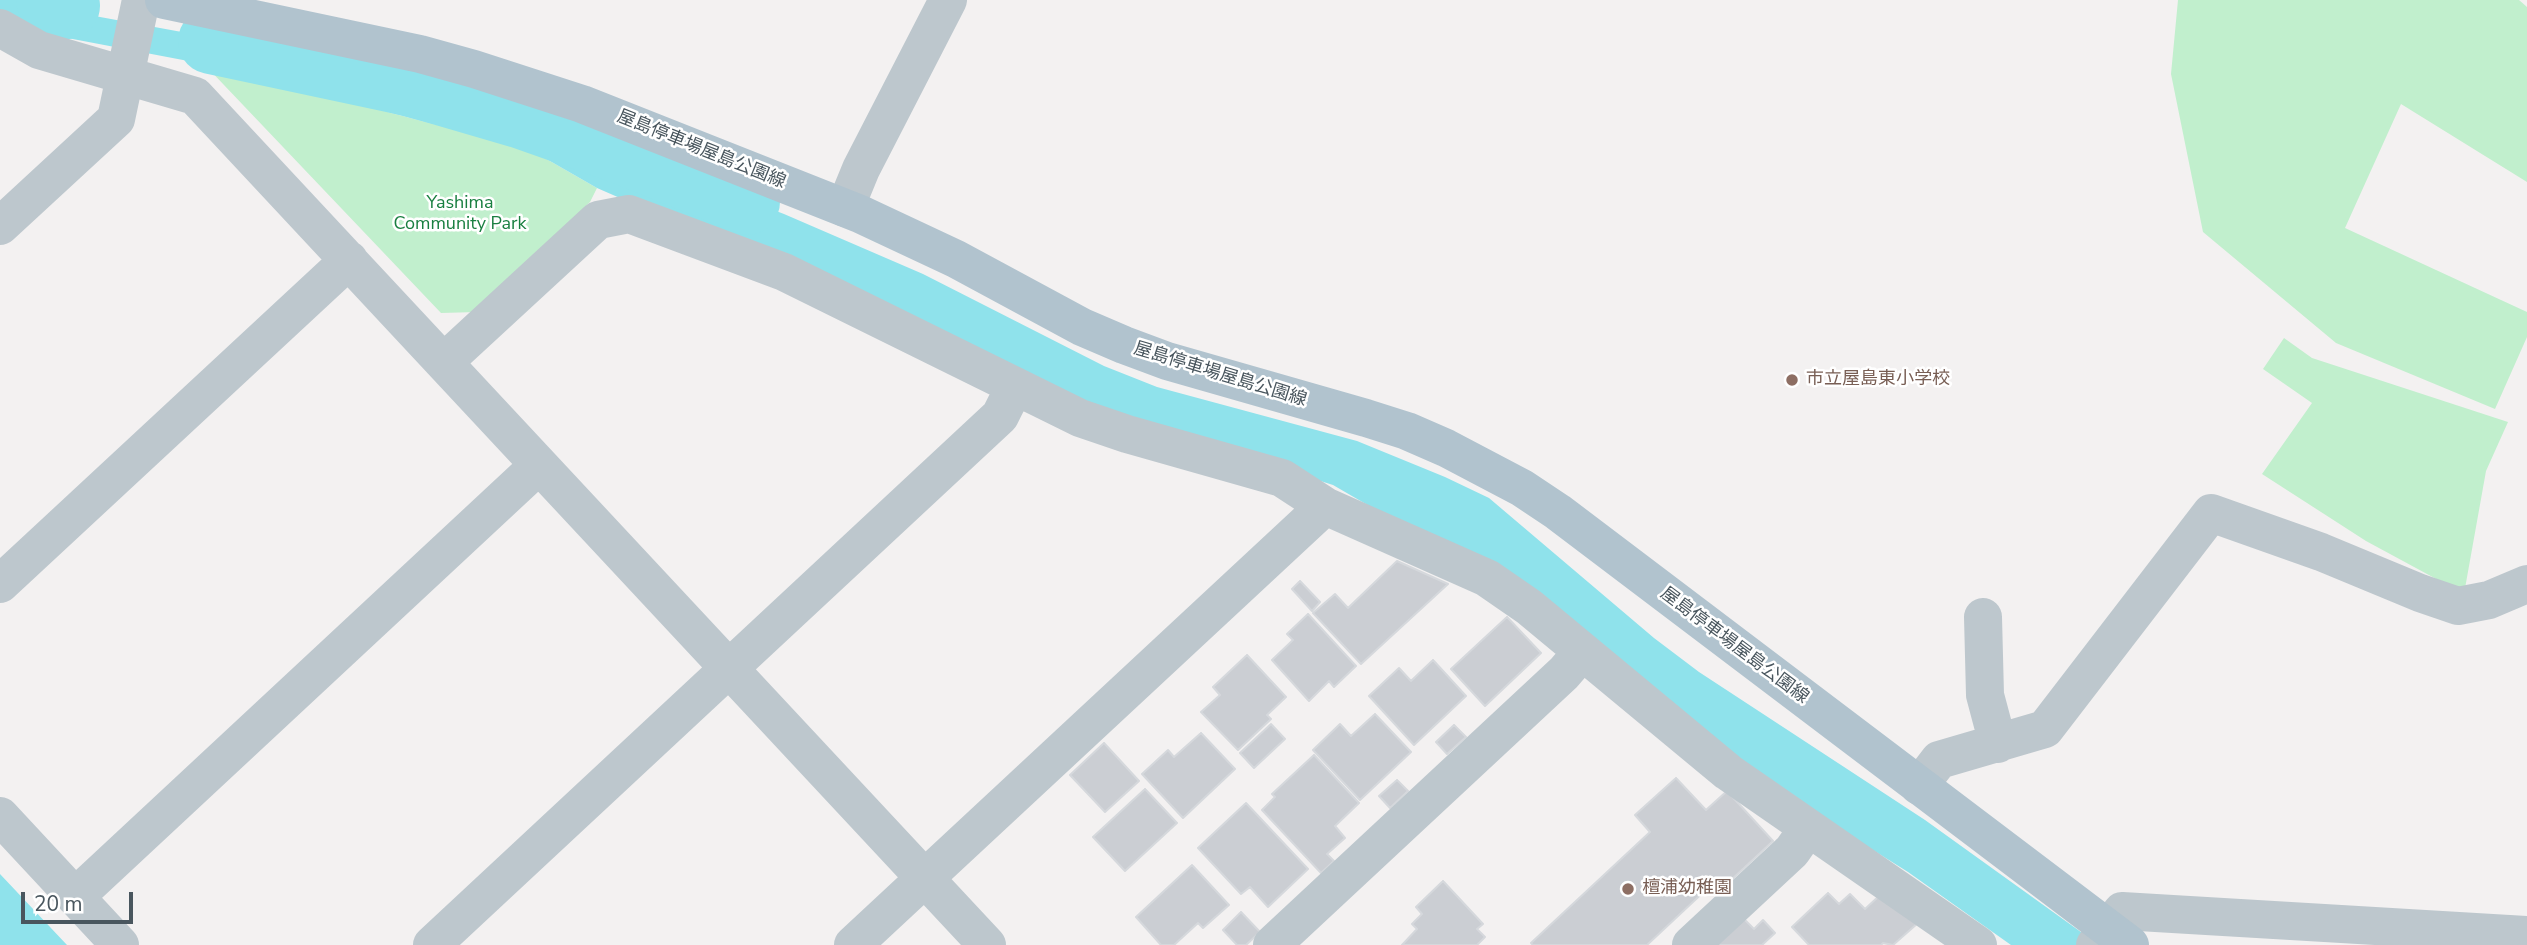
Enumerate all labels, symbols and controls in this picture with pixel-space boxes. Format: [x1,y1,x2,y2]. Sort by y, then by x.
street label: 屋島停車場屋島公園線 [614,106,788,194]
park label: Yashima Community Park [393,193,527,235]
street label: 屋島停車場屋島公園線 [1131,338,1309,412]
place label: 市立屋島東小学校 [1806,369,1950,391]
marker: 市立屋島東小学校 [1784,372,1800,388]
street label: 屋島停車場屋島公園線 [1656,583,1812,709]
scale bar [24,878,136,922]
place label: 檀浦幼稚園 [1642,878,1732,900]
marker: 檀浦幼稚園 [1620,881,1636,897]
text: 20 m [34,890,83,918]

